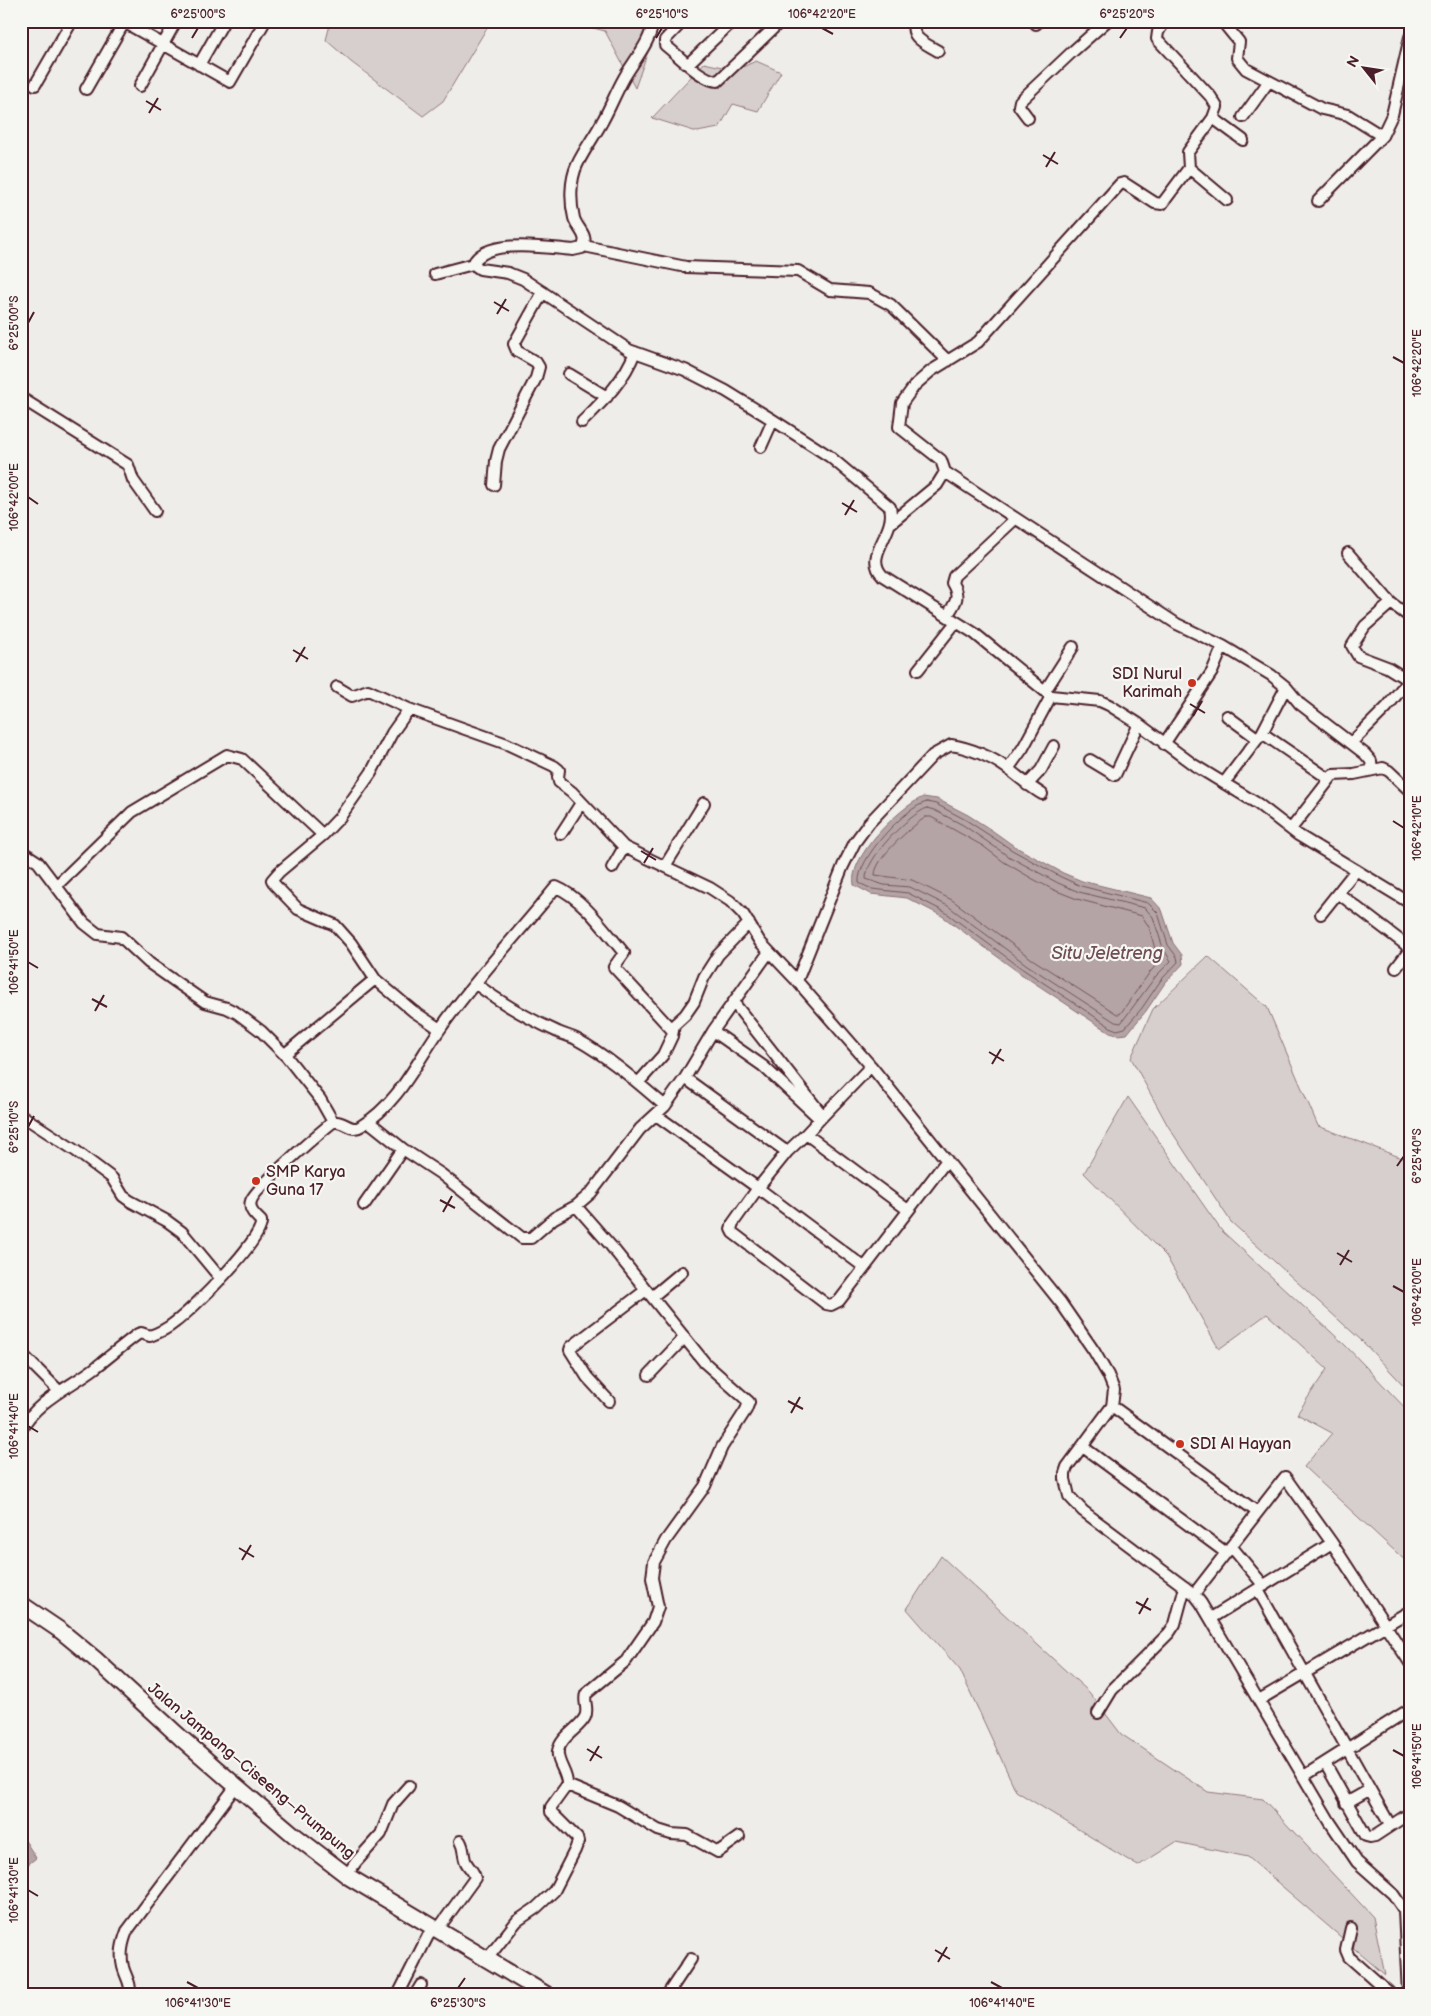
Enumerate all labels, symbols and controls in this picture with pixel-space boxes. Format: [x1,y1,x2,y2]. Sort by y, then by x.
text: 6°25'00"S [170,7,226,22]
text: 6°25'10"S [636,7,688,22]
text: 106°42'20"E [788,7,856,22]
text: 6°25'20"S [1099,7,1155,22]
north arrow [1338,42,1388,92]
text: N [1343,53,1363,71]
text: 6°25'00"S [7,295,22,351]
text: 106°42'20"E [1410,329,1425,397]
text: 106°42'00"E [7,463,22,531]
place label: SDI Nurul Karimah [1112,665,1182,702]
marker: SDI Nurul Karimah [1186,677,1198,689]
text: 106°42'10"E [1410,795,1425,861]
text: 106°41'50"E [7,929,22,995]
water label: Situ Jeletreng [1051,943,1163,964]
text: 6°25'10"S [7,1101,22,1153]
text: 6°25'40"S [1410,1128,1425,1184]
place label: SMP Karya Guna 17 [266,1163,346,1200]
marker: SMP Karya Guna 17 [250,1175,262,1187]
text: 106°42'00"E [1410,1258,1425,1326]
text: 106°41'40"E [7,1393,22,1459]
place label: SDI Al Hayyan [1190,1435,1291,1454]
marker: SDI Al Hayyan [1174,1438,1186,1450]
street label: Jalan Jampang–Ciseeng–Prumpung [144,1679,358,1863]
text: 106°41'50"E [1410,1723,1425,1789]
text: 106°41'30"E [7,1857,22,1923]
text: 106°41'30"E [165,1996,231,2011]
text: 6°25'30"S [430,1996,486,2011]
text: 106°41'40"E [969,1996,1035,2011]

